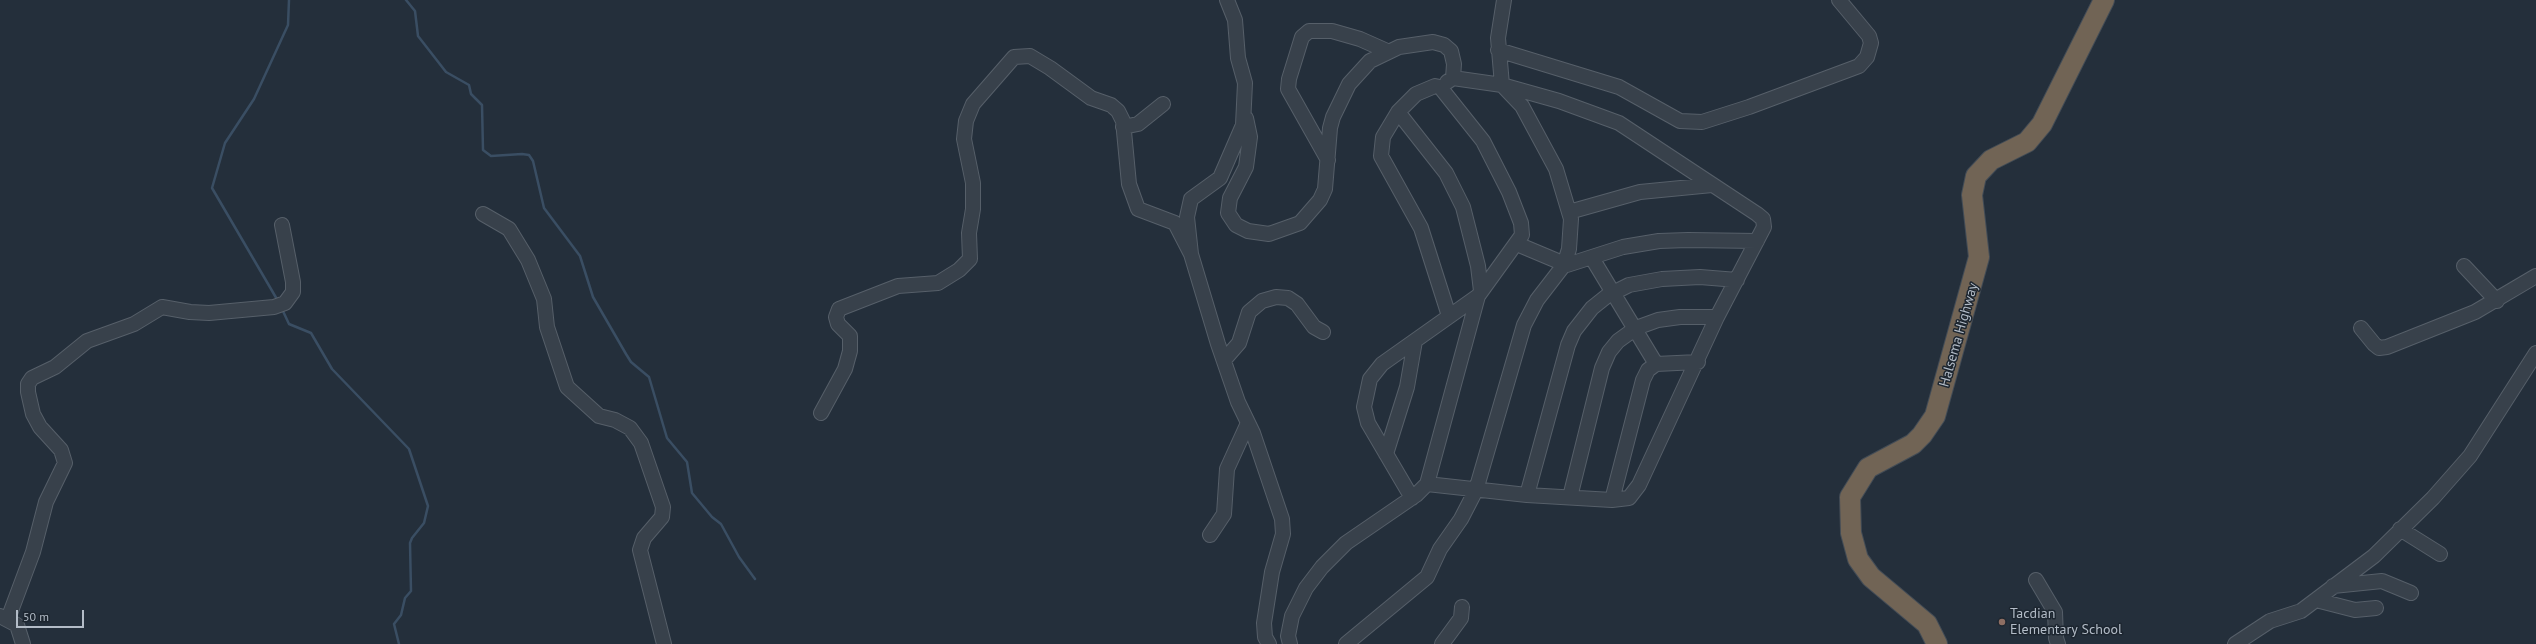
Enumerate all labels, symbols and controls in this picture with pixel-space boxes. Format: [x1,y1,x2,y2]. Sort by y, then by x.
street label: Halsema Highway [1936,281,1982,389]
scale bar [18,602,86,628]
place label: Tacdian Elementary School [2010,606,2122,638]
text: 50 m [23,609,49,624]
marker: Tacdian Elementary School [1997,617,2007,627]

